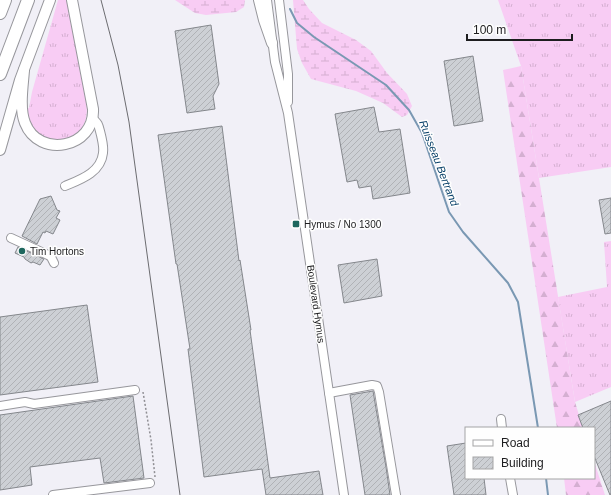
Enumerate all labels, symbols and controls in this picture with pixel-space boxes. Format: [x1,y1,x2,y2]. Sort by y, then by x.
scale bar [467,16,572,42]
text: 100 m [473,23,506,37]
water label: Ruisseau Bertrand [417,118,461,208]
marker: Hymus / No 1300 [291,219,301,229]
place label: Hymus / No 1300 [304,219,382,230]
marker: Tim Hortons [17,246,27,256]
place label: Tim Hortons [30,246,84,257]
street label: Boulevard Hymus [305,264,327,344]
legend [465,427,595,479]
text: Road [501,436,530,450]
text: Building [501,456,544,470]

